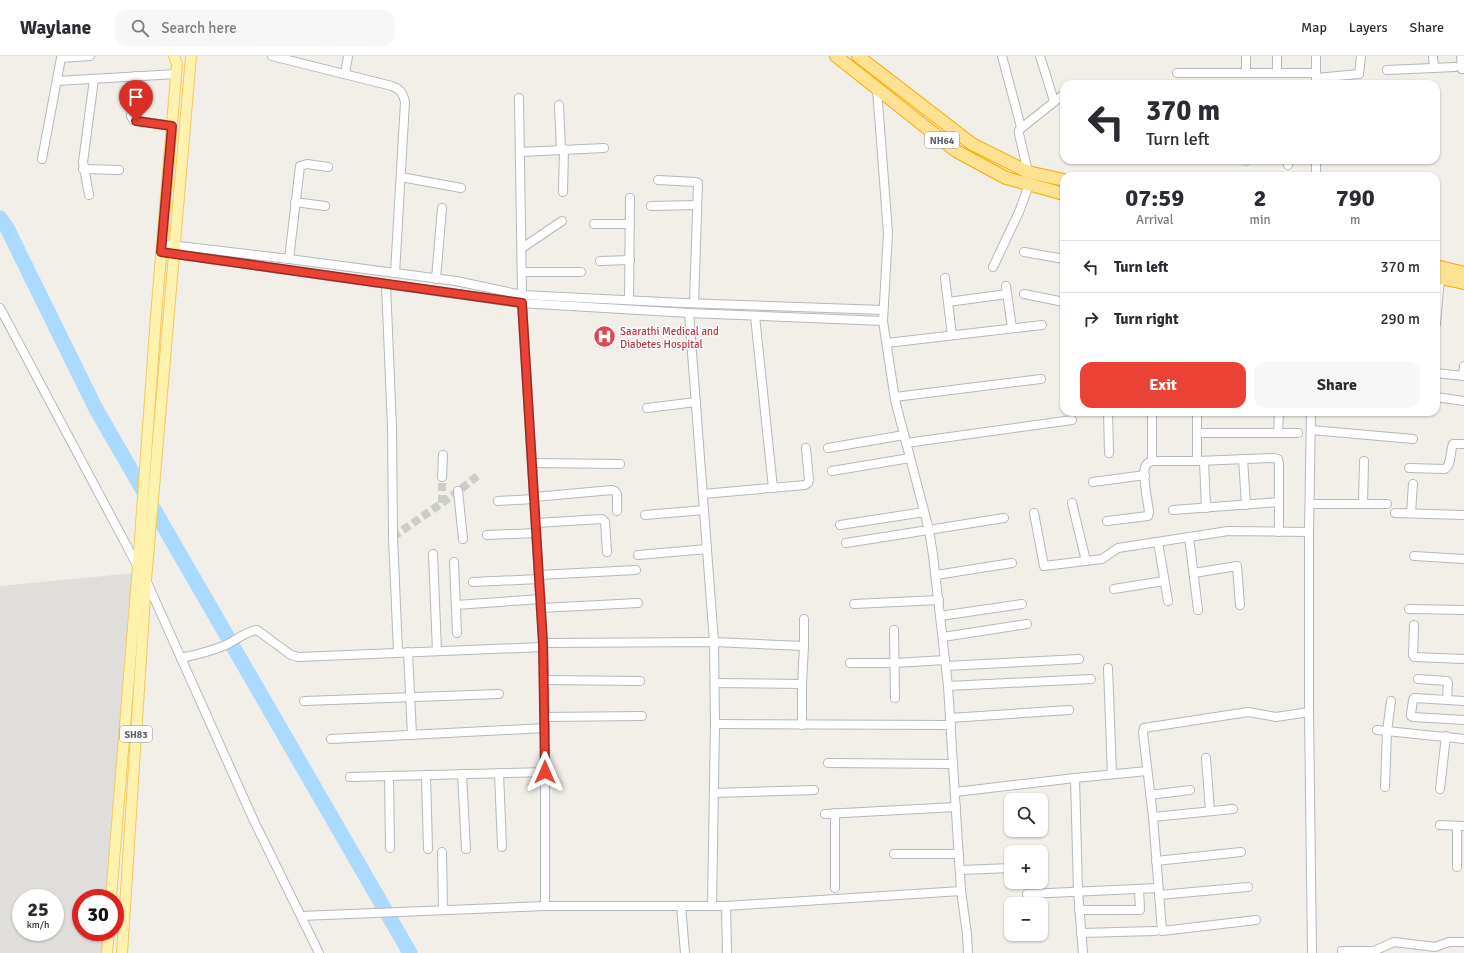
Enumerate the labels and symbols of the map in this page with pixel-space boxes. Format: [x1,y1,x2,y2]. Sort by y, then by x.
pin [119,80,153,121]
road number: NH64 [925,132,959,148]
hospital icon: Saarathi Medical and Diabetes Hospital [592,324,618,350]
place label: Saarathi Medical and Diabetes Hospital [620,325,719,351]
road number: SH83 [120,726,152,742]
position arrow [524,751,566,793]
speed limit sign: 30 [72,889,124,941]

